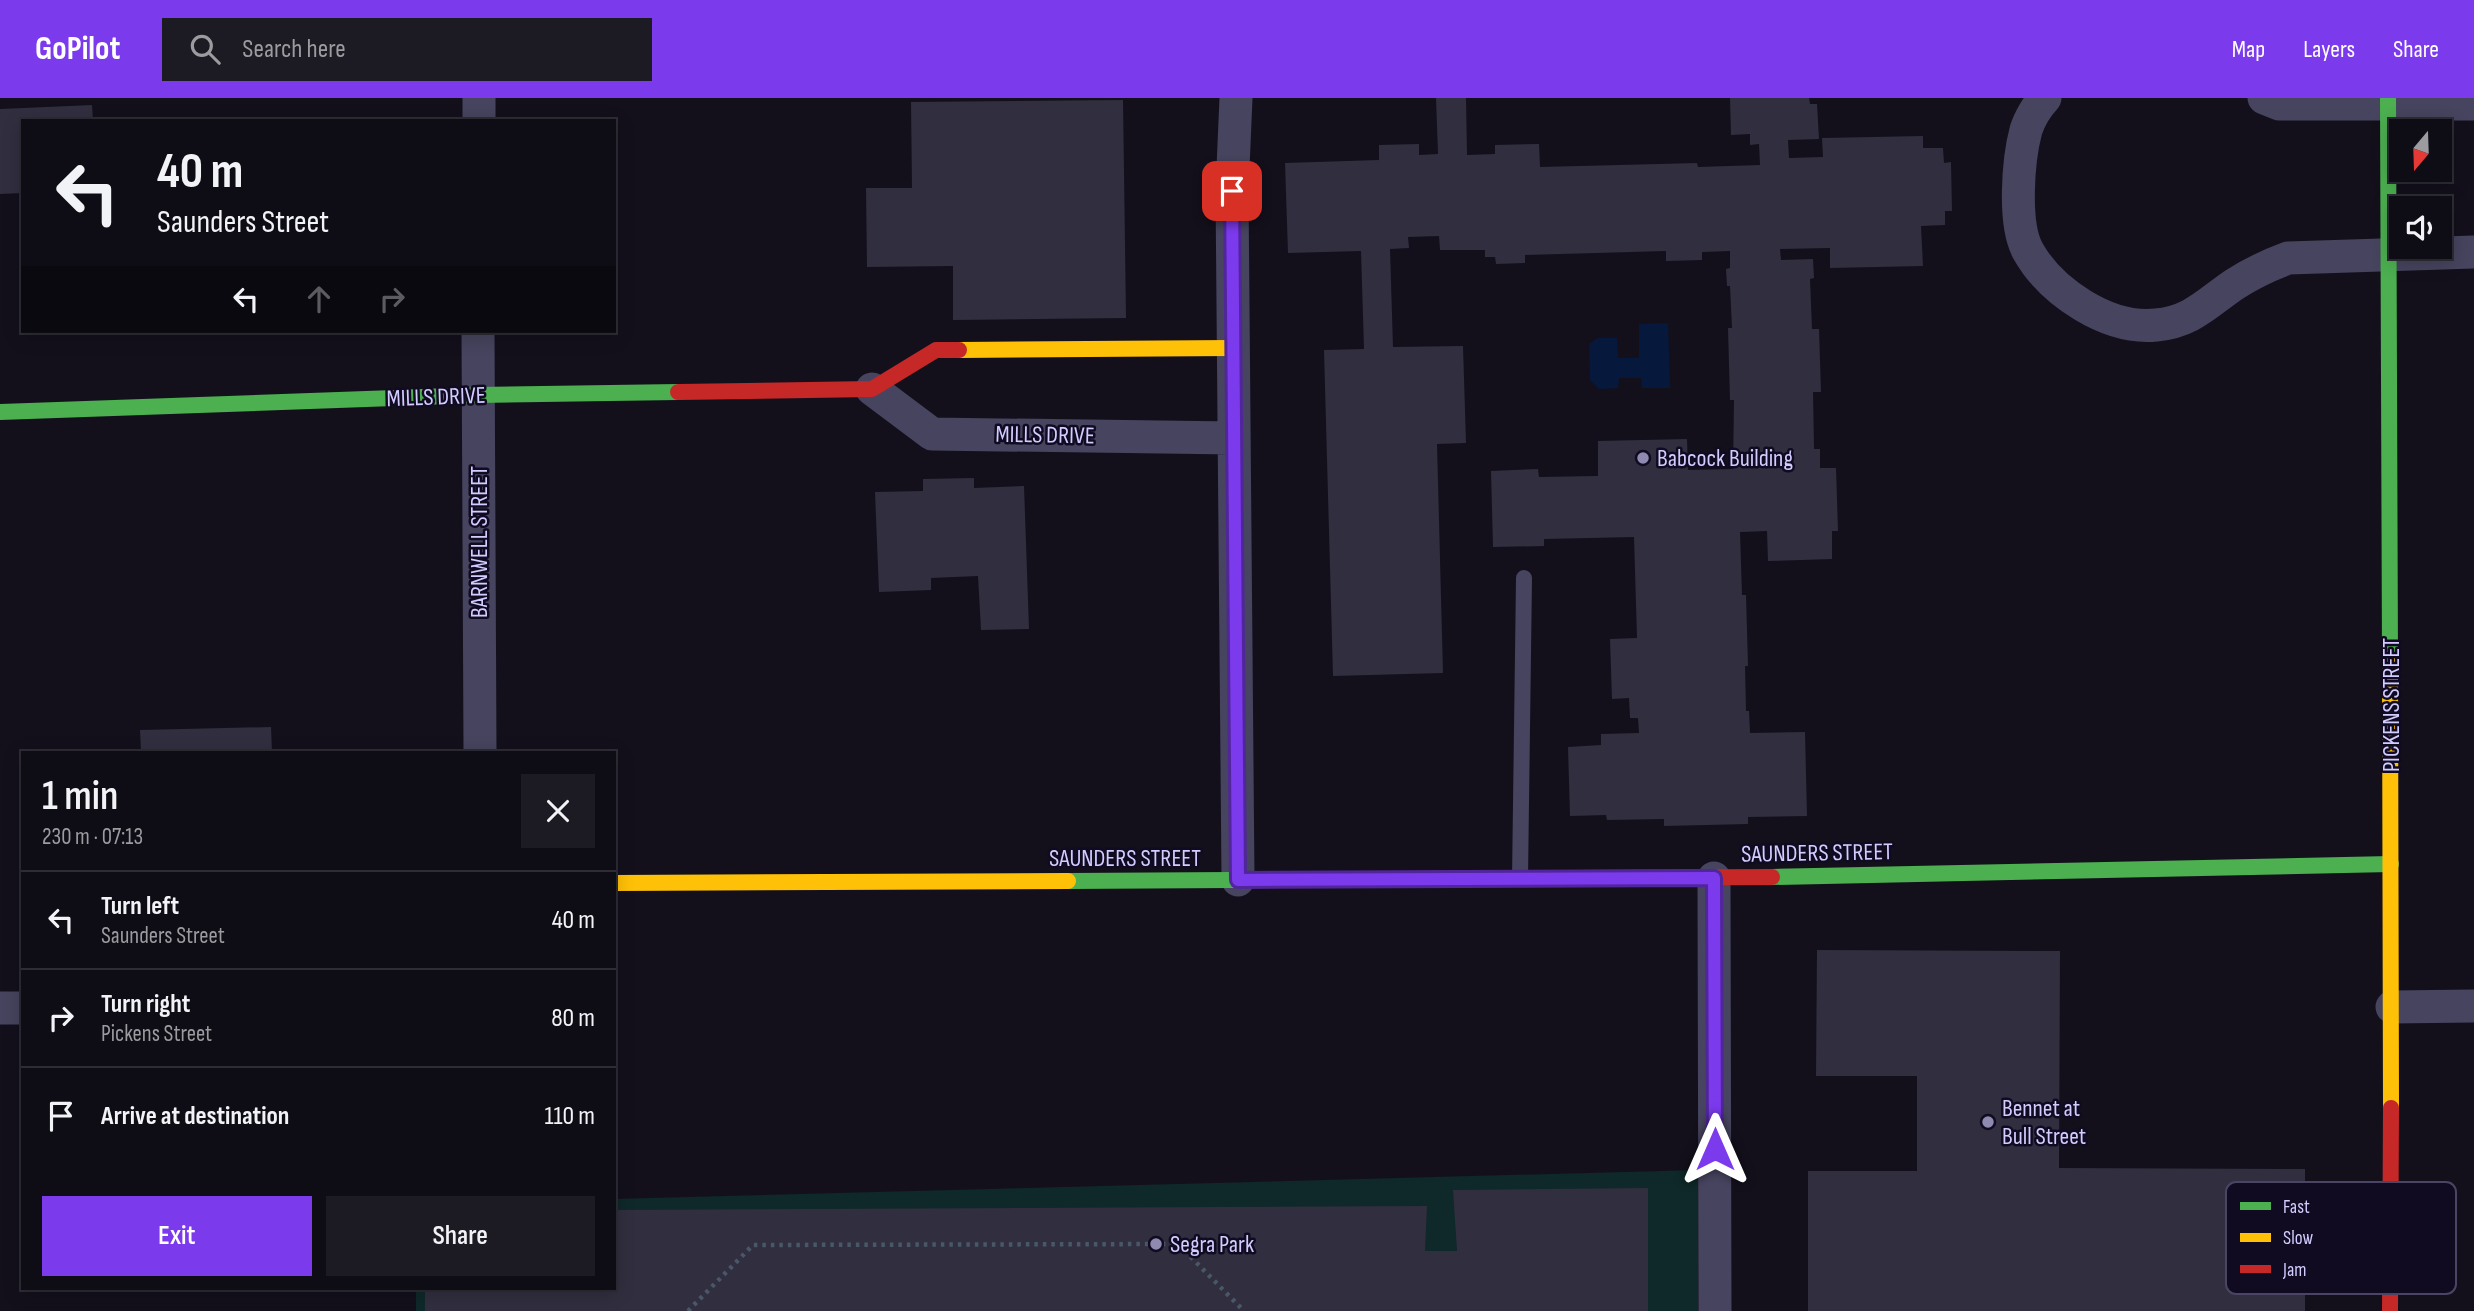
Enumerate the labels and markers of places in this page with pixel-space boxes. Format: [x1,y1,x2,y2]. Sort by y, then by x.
pin [1202,161,1262,221]
place label: Babcock Building [1657,444,1793,473]
marker: Babcock Building [1635,450,1651,466]
place label: Bennet at Bull Street [2002,1094,2086,1151]
marker: Bennet at Bull Street [1980,1114,1996,1130]
place label: Segra Park [1170,1230,1254,1259]
marker: Segra Park [1148,1236,1164,1252]

